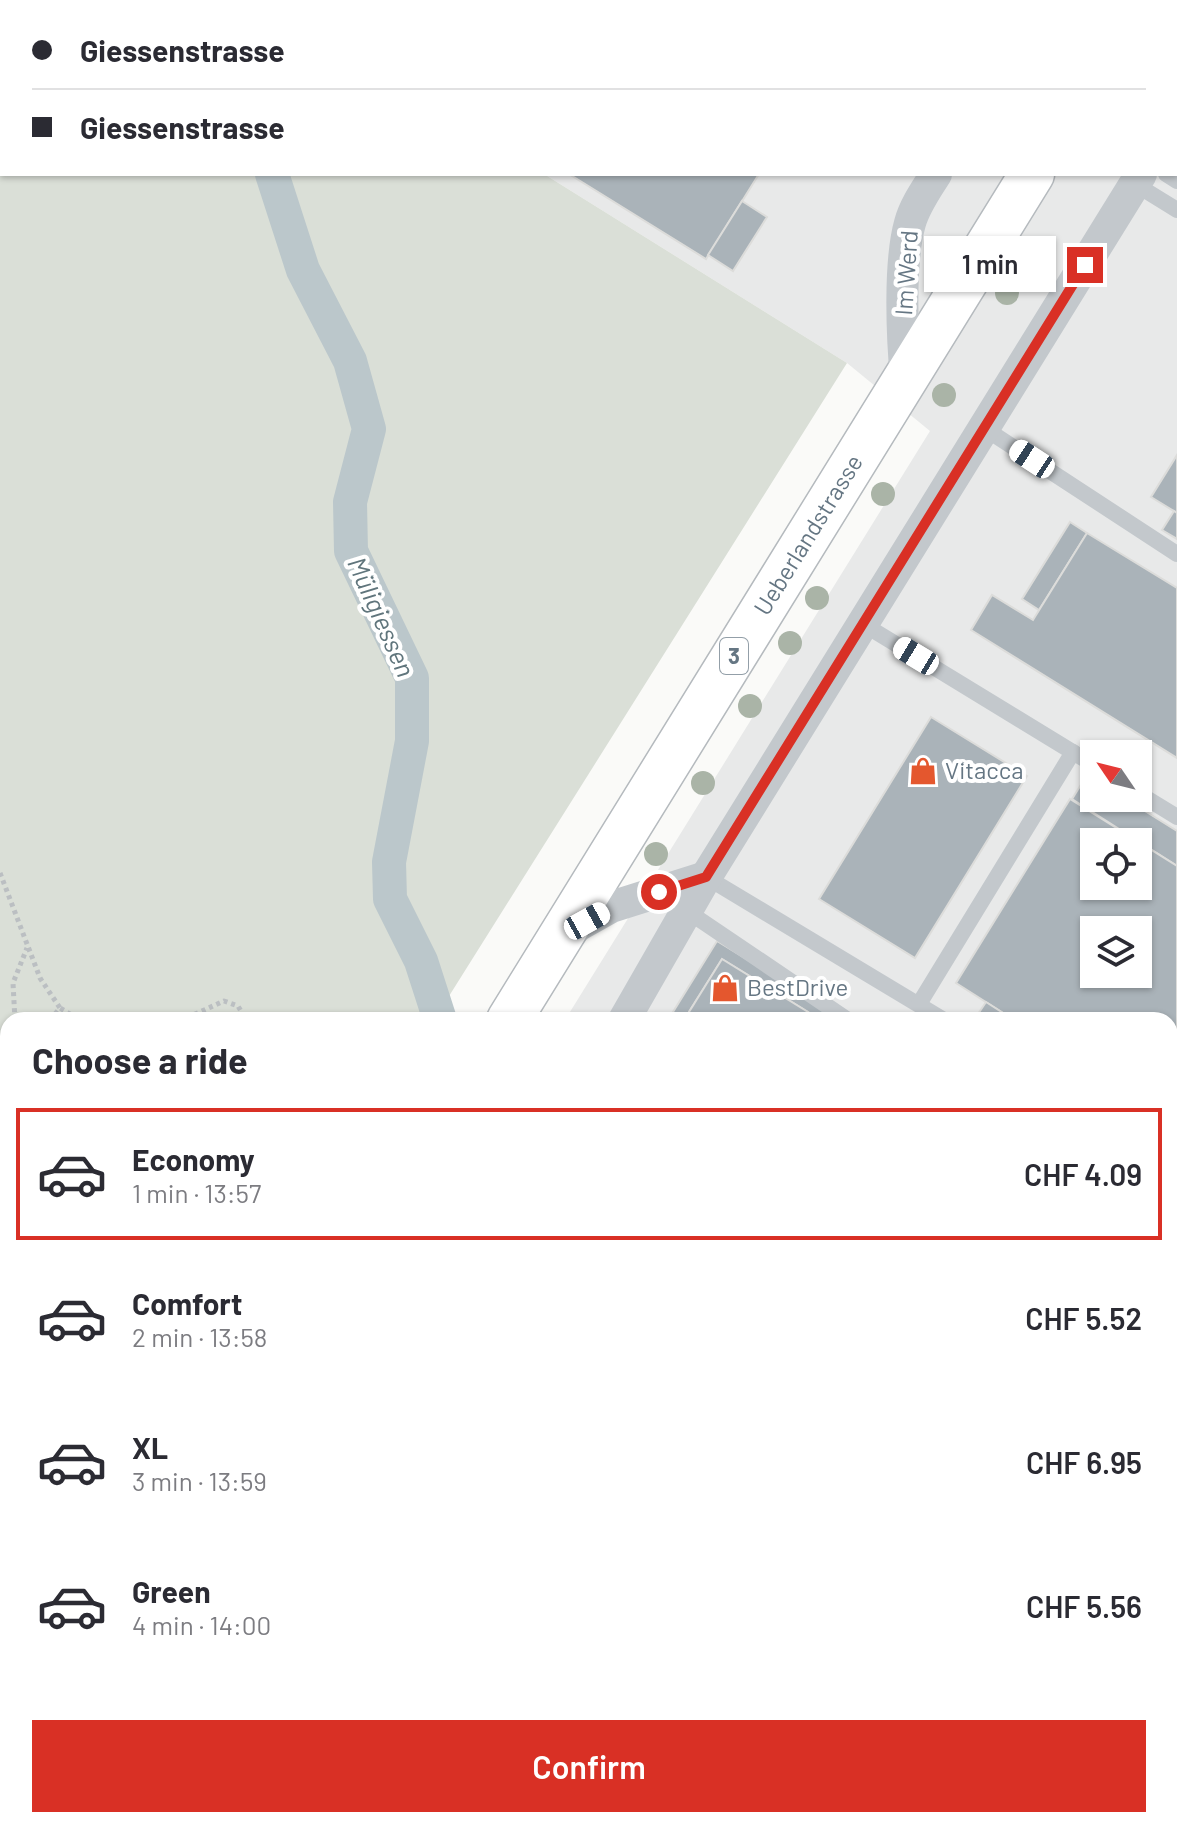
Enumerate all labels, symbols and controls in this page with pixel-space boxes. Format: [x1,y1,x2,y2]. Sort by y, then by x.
text: Giessenstrasse [80,32,285,68]
text: Giessenstrasse [80,109,285,145]
street label: Im Werd [888,229,923,316]
callout: 1 min [925,237,1057,293]
route end [1067,247,1103,283]
text: 1 min [962,248,1018,279]
car [1005,436,1059,482]
street label: Ueberlandstrasse [747,449,868,620]
water label: Müligiessen [342,552,423,681]
car [889,633,943,679]
road number: 3 [720,638,748,674]
north arrow [1080,740,1152,812]
map controls [1080,740,1152,988]
place label: Vitacca [945,755,1023,784]
shop icon: Vitacca [908,756,938,786]
button: locate [1080,828,1152,900]
route start [641,874,677,910]
car [560,899,614,943]
button: layers [1080,916,1152,988]
place label: BestDrive [747,972,848,1001]
shop icon: BestDrive [710,973,740,1003]
text: Choose a ride [32,1038,248,1081]
icon: car [36,1138,108,1210]
text: Economy [132,1141,255,1177]
text: CHF 4.09 [1024,1156,1142,1192]
text: 1 min · 13:57 [132,1177,261,1208]
icon: car [36,1282,108,1354]
text: Comfort [132,1285,242,1321]
text: CHF 5.52 [1025,1300,1142,1336]
text: 2 min · 13:58 [132,1321,267,1352]
icon: car [36,1426,108,1498]
text: XL [132,1429,168,1465]
text: CHF 6.95 [1026,1444,1142,1480]
text: 3 min · 13:59 [132,1465,267,1496]
icon: car [36,1570,108,1642]
text: Green [132,1573,211,1609]
text: CHF 5.56 [1026,1588,1142,1624]
text: 4 min · 14:00 [132,1609,271,1640]
button: Confirm [32,1720,1146,1812]

